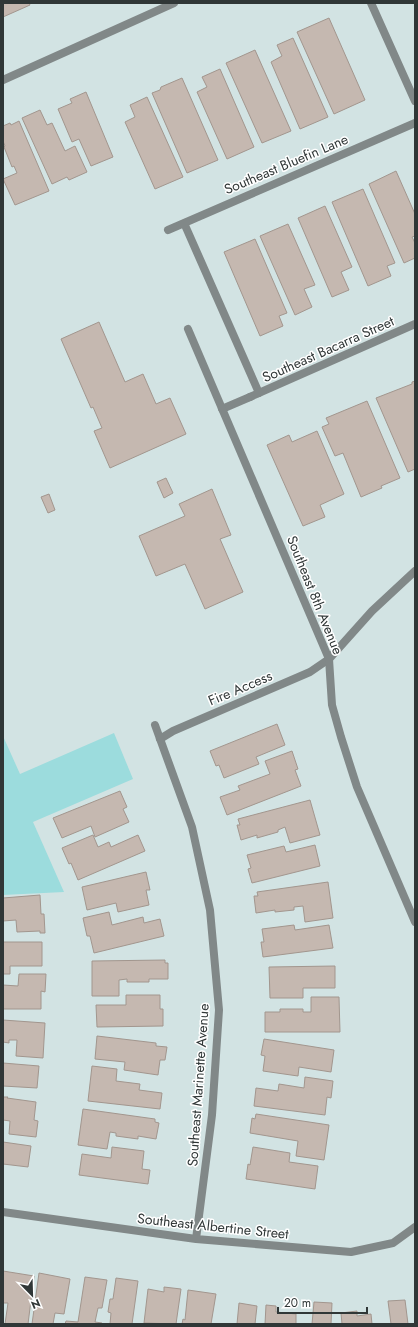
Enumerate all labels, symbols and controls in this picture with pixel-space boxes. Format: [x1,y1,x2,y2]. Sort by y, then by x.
street label: Southeast Bluefin Lane [221,129,351,199]
street label: Southeast Bacarra Street [259,311,398,387]
street label: Southeast 8th Avenue [282,533,348,657]
street label: Fire Access [205,665,275,710]
street label: Southeast Marinette Avenue [182,1003,214,1167]
street label: Southeast Albertine Street [136,1208,290,1244]
north arrow [12,1275,52,1315]
scale bar [278,1289,367,1315]
text: 20 m [284,1294,311,1312]
text: N [29,1295,43,1313]

